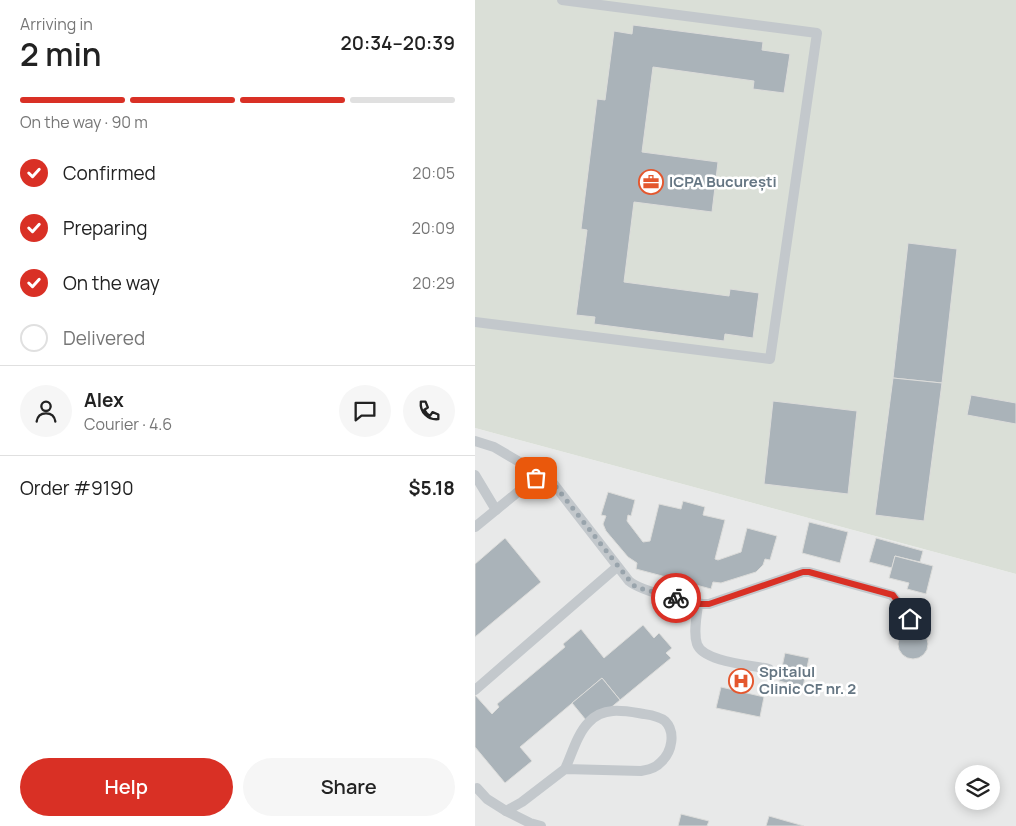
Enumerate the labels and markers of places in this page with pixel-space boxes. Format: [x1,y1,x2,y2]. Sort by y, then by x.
office icon: ICPA București [638,169,664,195]
place label: ICPA București [669,171,777,192]
pin [515,457,557,499]
pin [889,598,931,640]
place label: Spitalul Clinic CF nr. 2 [759,661,856,699]
hospital icon: Spitalul Clinic CF nr. 2 [728,668,754,694]

